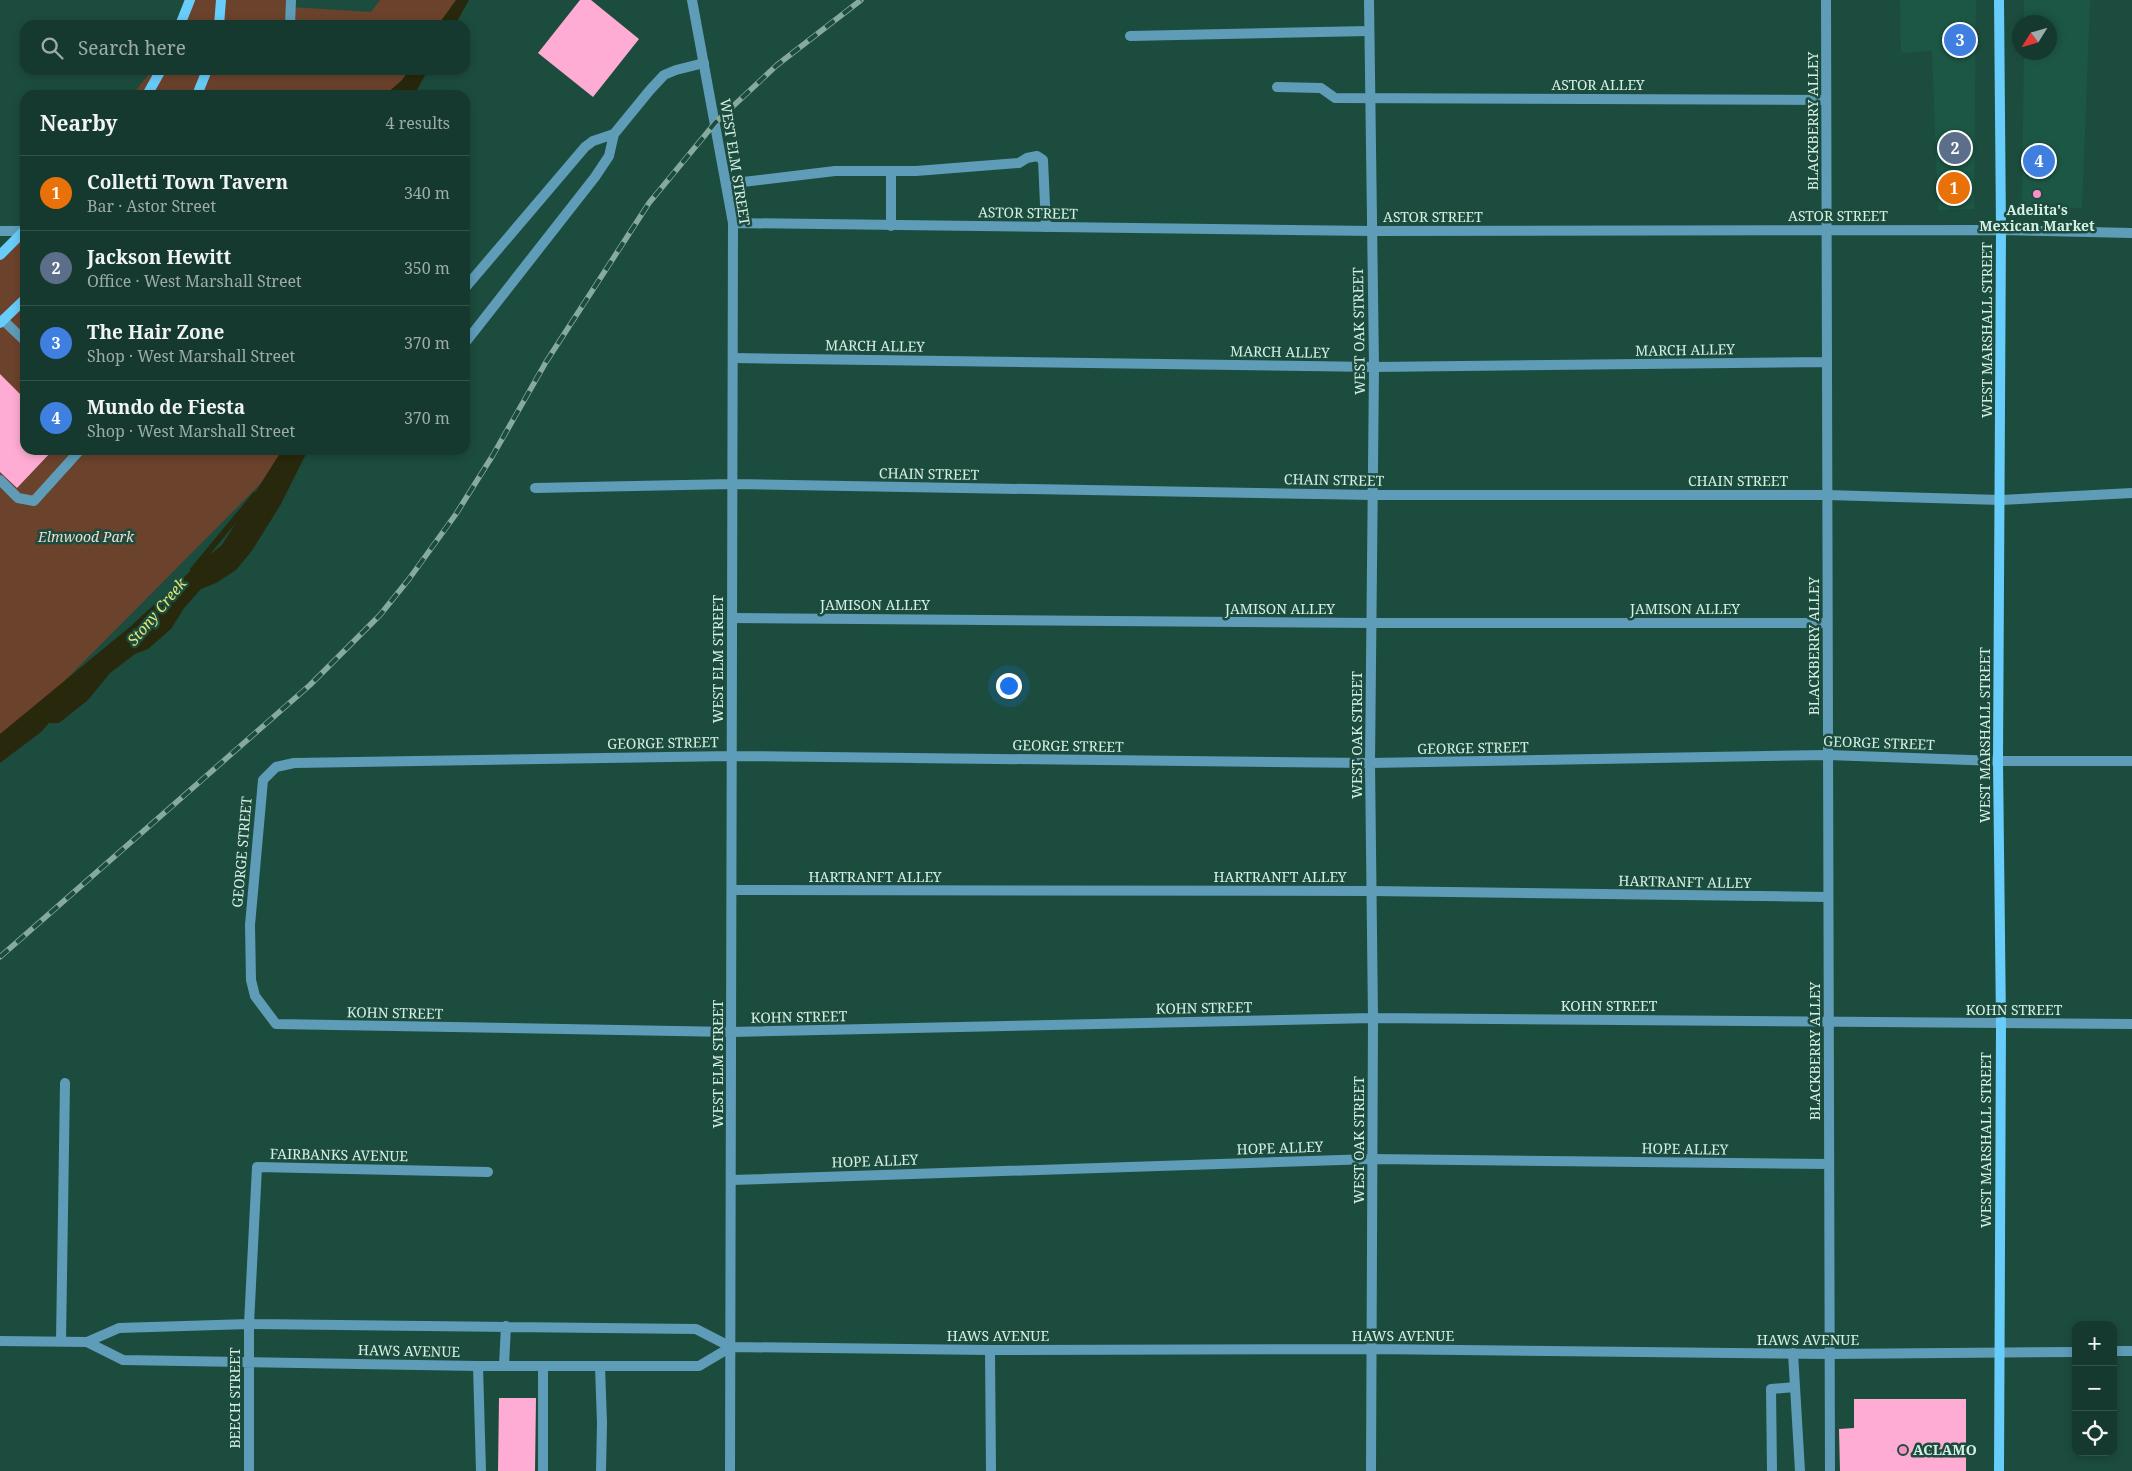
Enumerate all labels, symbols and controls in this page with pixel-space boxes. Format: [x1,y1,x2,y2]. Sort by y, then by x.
north arrow [2012,15,2057,60]
search box [20,20,470,75]
pin: 3 [1944,21,1976,59]
icon: search [38,34,66,62]
text: Search here [78,35,186,61]
street label: BLACKBERRY ALLEY [1803,51,1822,190]
street label: ASTOR ALLEY [1551,75,1645,94]
street label: WEST ELM STREET [716,97,755,227]
text: Nearby [40,109,118,137]
text: 4 results [386,112,450,134]
pin: 2 [1939,129,1971,167]
pin: 4 [2023,142,2055,180]
text: Colletti Town Tavern [87,169,288,195]
pin: 1 [1938,169,1970,207]
text: 1 [51,182,61,204]
text: 340 m [404,182,450,204]
marker: Adelita's Mexican Market [2031,188,2043,200]
text: Bar · Astor Street [87,195,216,217]
place label: Adelita's Mexican Market [1979,200,2095,235]
street label: ASTOR STREET [978,202,1079,223]
street label: ASTOR STREET [1788,206,1888,225]
street label: ASTOR STREET [1383,207,1483,226]
street label: WEST MARSHALL STREET [1977,242,1996,418]
text: Jackson Hewitt [87,244,231,270]
text: 2 [51,257,61,279]
text: 350 m [404,257,450,279]
street label: WEST OAK STREET [1348,267,1369,395]
text: Office · West Marshall Street [87,270,302,292]
text: The Hair Zone [87,319,224,345]
text: 3 [51,332,61,354]
text: 370 m [404,332,450,354]
street label: MARCH ALLEY [825,335,925,356]
street label: MARCH ALLEY [1635,339,1735,360]
street label: MARCH ALLEY [1230,341,1330,362]
text: Shop · West Marshall Street [87,345,295,367]
text: Mundo de Fiesta [87,394,245,420]
text: 4 [51,407,61,429]
text: 370 m [404,407,450,429]
text: Shop · West Marshall Street [87,420,295,442]
street label: CHAIN STREET [879,463,980,484]
street label: CHAIN STREET [1284,469,1385,490]
street label: CHAIN STREET [1688,471,1788,490]
park label: Elmwood Park [37,527,135,546]
water label: Stony Creek [122,573,191,649]
street label: BLACKBERRY ALLEY [1804,576,1823,715]
street label: WEST ELM STREET [708,594,727,723]
street label: JAMISON ALLEY [819,595,930,614]
street label: JAMISON ALLEY [1224,599,1335,618]
street label: JAMISON ALLEY [1629,599,1740,618]
street label: WEST MARSHALL STREET [1975,647,1994,823]
street label: WEST OAK STREET [1347,671,1366,799]
your location [996,673,1022,699]
street label: GEORGE STREET [1823,731,1935,754]
street label: GEORGE STREET [607,732,719,753]
street label: GEORGE STREET [1012,735,1124,756]
street label: GEORGE STREET [1417,737,1529,758]
street label: GEORGE STREET [227,795,256,908]
street label: HARTRANFT ALLEY [808,867,942,886]
street label: HARTRANFT ALLEY [1213,867,1347,886]
street label: HARTRANFT ALLEY [1618,871,1752,892]
street label: BLACKBERRY ALLEY [1805,981,1824,1120]
street label: KOHN STREET [1561,996,1658,1015]
street label: KOHN STREET [1156,997,1253,1018]
street label: WEST ELM STREET [708,999,727,1128]
street label: KOHN STREET [1966,1000,2063,1019]
street label: KOHN STREET [347,1002,444,1023]
street label: KOHN STREET [751,1006,848,1027]
street label: WEST MARSHALL STREET [1976,1052,1995,1228]
street label: WEST OAK STREET [1349,1076,1368,1204]
street label: HOPE ALLEY [1236,1136,1324,1159]
street label: HOPE ALLEY [1641,1138,1729,1159]
street label: FAIRBANKS AVENUE [270,1144,409,1165]
street label: HOPE ALLEY [831,1149,919,1172]
map controls [2072,1321,2117,1456]
button: + [2072,1321,2117,1366]
street label: HAWS AVENUE [947,1326,1049,1345]
street label: HAWS AVENUE [1352,1326,1454,1345]
street label: HAWS AVENUE [1757,1330,1859,1349]
street label: HAWS AVENUE [358,1340,461,1361]
street label: BEECH STREET [225,1347,244,1449]
button: − [2072,1366,2117,1411]
button: locate [2072,1411,2117,1456]
place label: ACLAMO [1913,1440,1977,1459]
marker: ACLAMO [1897,1444,1909,1456]

